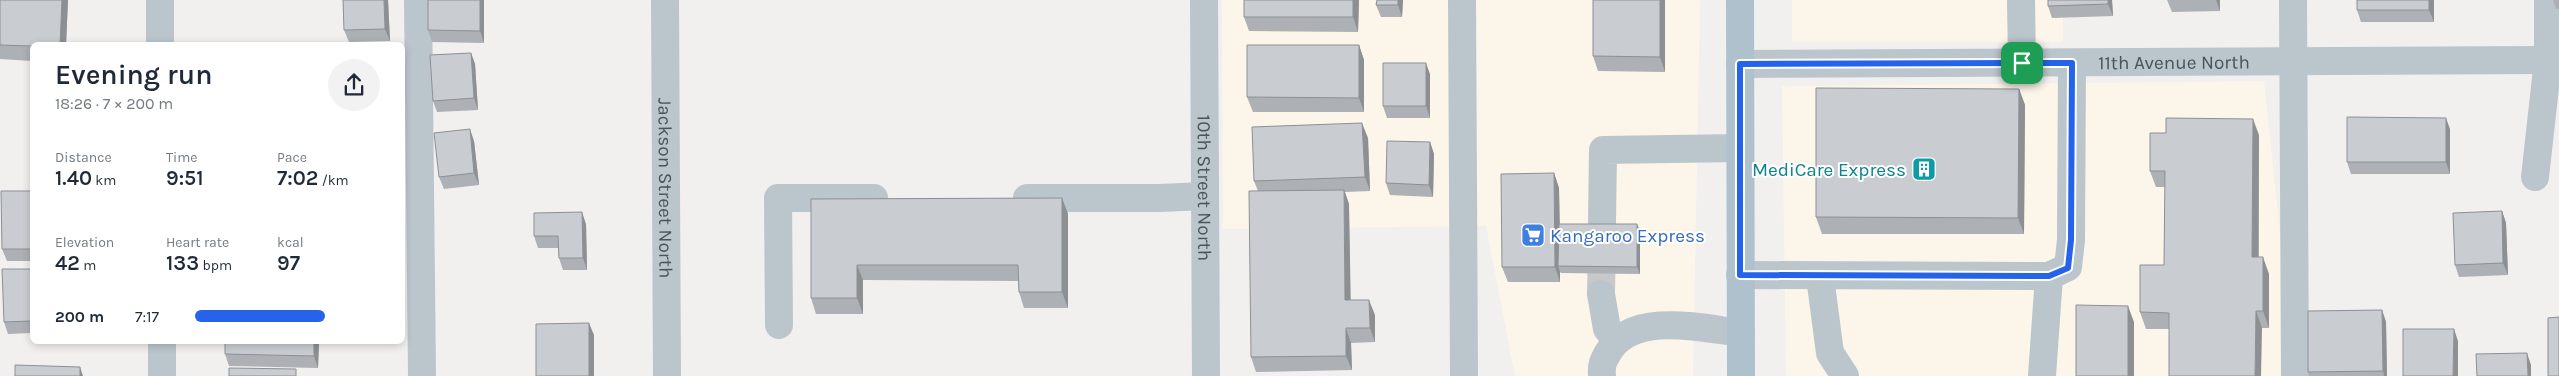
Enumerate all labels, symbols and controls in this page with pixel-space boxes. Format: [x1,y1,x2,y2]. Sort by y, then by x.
pin [2001,42,2043,84]
icon: arrive [2008,49,2036,77]
street label: 11th Avenue North [2098,51,2250,74]
text: Evening run [55,58,212,91]
button: share [328,59,380,111]
text: 18:26 · 7 × 200 m [55,94,173,113]
street label: Jackson Street North [654,98,676,278]
street label: 10th Street North [1193,115,1215,261]
text: Distance [55,149,112,166]
text: Time [166,149,197,166]
text: Pace [277,149,307,166]
building icon: MediCare Express [1911,156,1937,182]
place label: MediCare Express [1752,159,1906,181]
text: 1.40 [55,166,92,190]
text: 9:51 [166,166,204,190]
text: 7:02 [277,166,318,190]
text: km [92,172,116,189]
text: /km [318,172,349,189]
supermarket icon: Kangaroo Express [1520,222,1546,248]
place label: Kangaroo Express [1550,225,1705,247]
text: Elevation [55,234,114,251]
text: Heart rate [166,234,229,251]
text: kcal [277,234,304,251]
text: 42 [55,251,80,275]
text: 133 [166,251,199,275]
text: 97 [277,251,300,275]
text: m [80,257,96,274]
text: bpm [199,257,232,274]
text: 200 m [55,307,104,326]
text: 7:17 [135,307,159,326]

